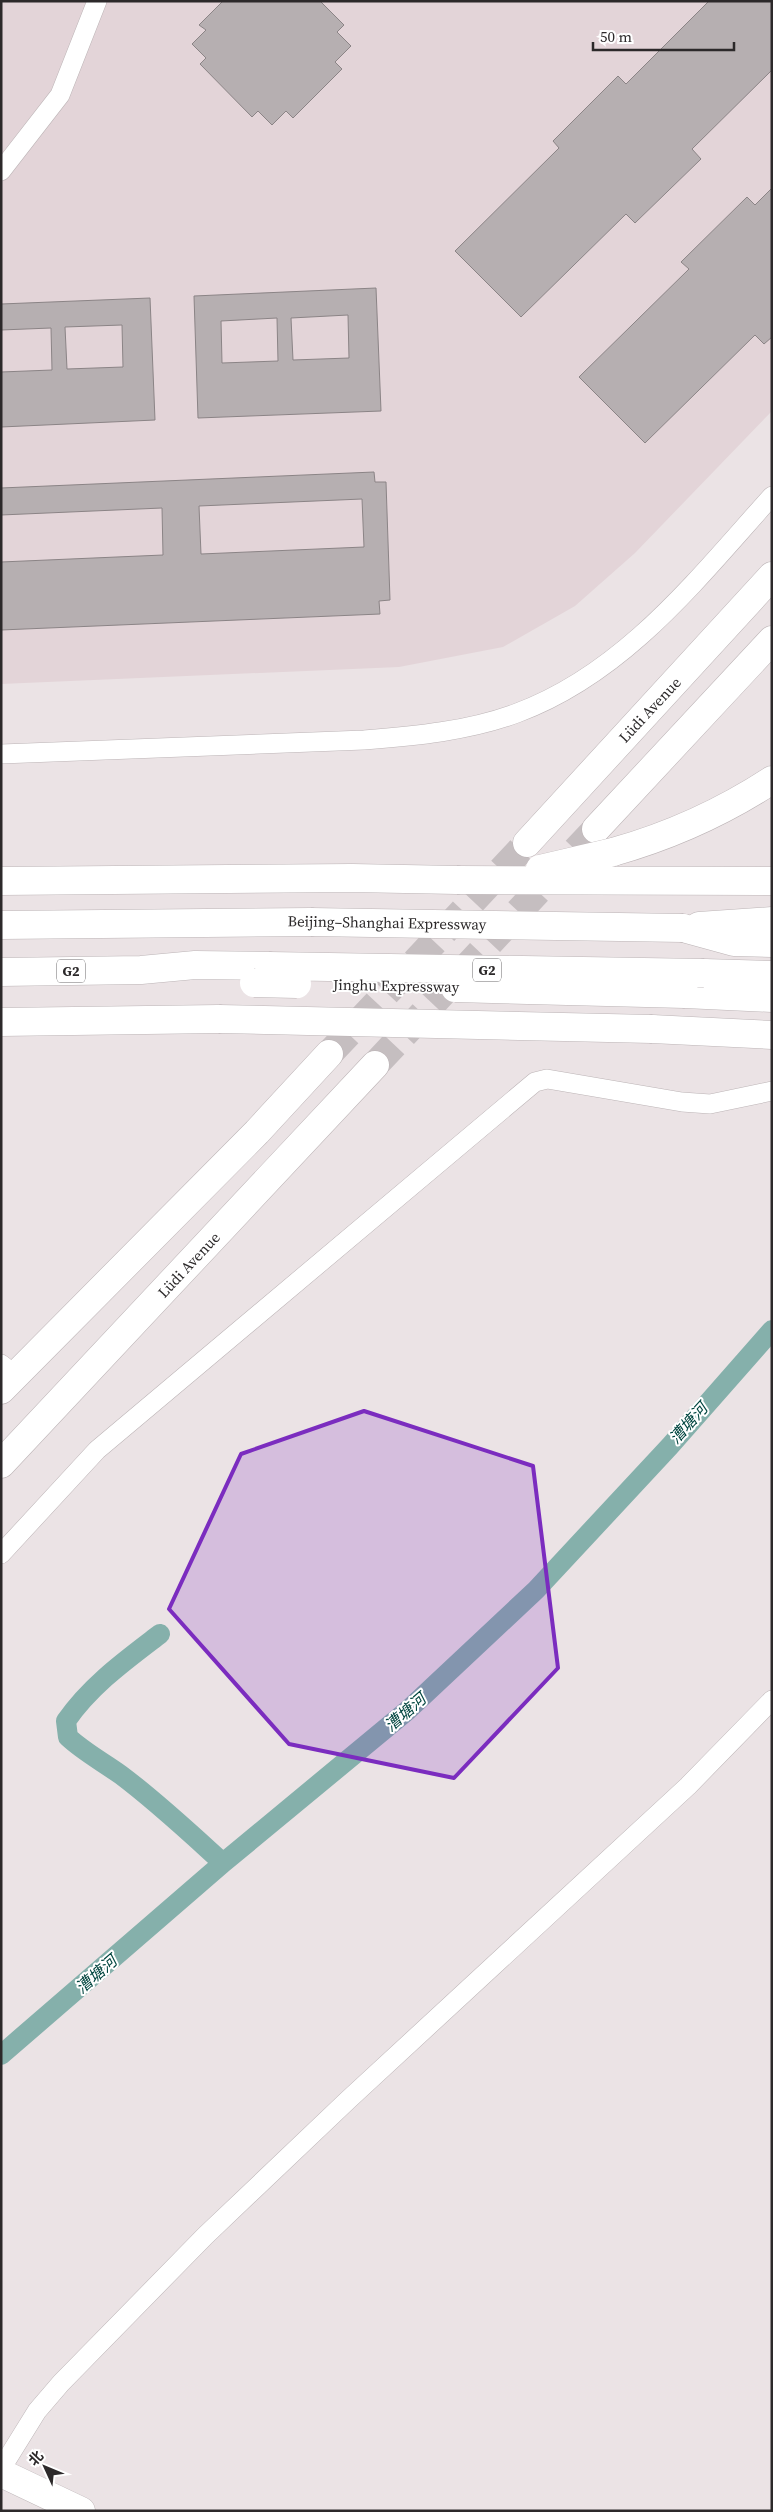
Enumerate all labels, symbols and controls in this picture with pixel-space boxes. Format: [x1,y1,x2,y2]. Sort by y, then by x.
scale bar [593,20,734,52]
text: 50 m [600,26,632,47]
street label: Lüdi Avenue [614,672,686,747]
street label: Beijing–Shanghai Expressway [287,910,487,935]
road number: G2 [473,958,501,982]
road number: G2 [57,959,85,982]
street label: Jinghu Expressway [332,974,460,997]
street label: Lüdi Avenue [153,1227,225,1302]
water label: 漕塘河 [664,1396,714,1448]
water label: 漕塘河 [380,1686,433,1736]
water label: 漕塘河 [71,1948,124,1998]
north arrow [20,2442,70,2492]
text: 北 [24,2446,48,2470]

